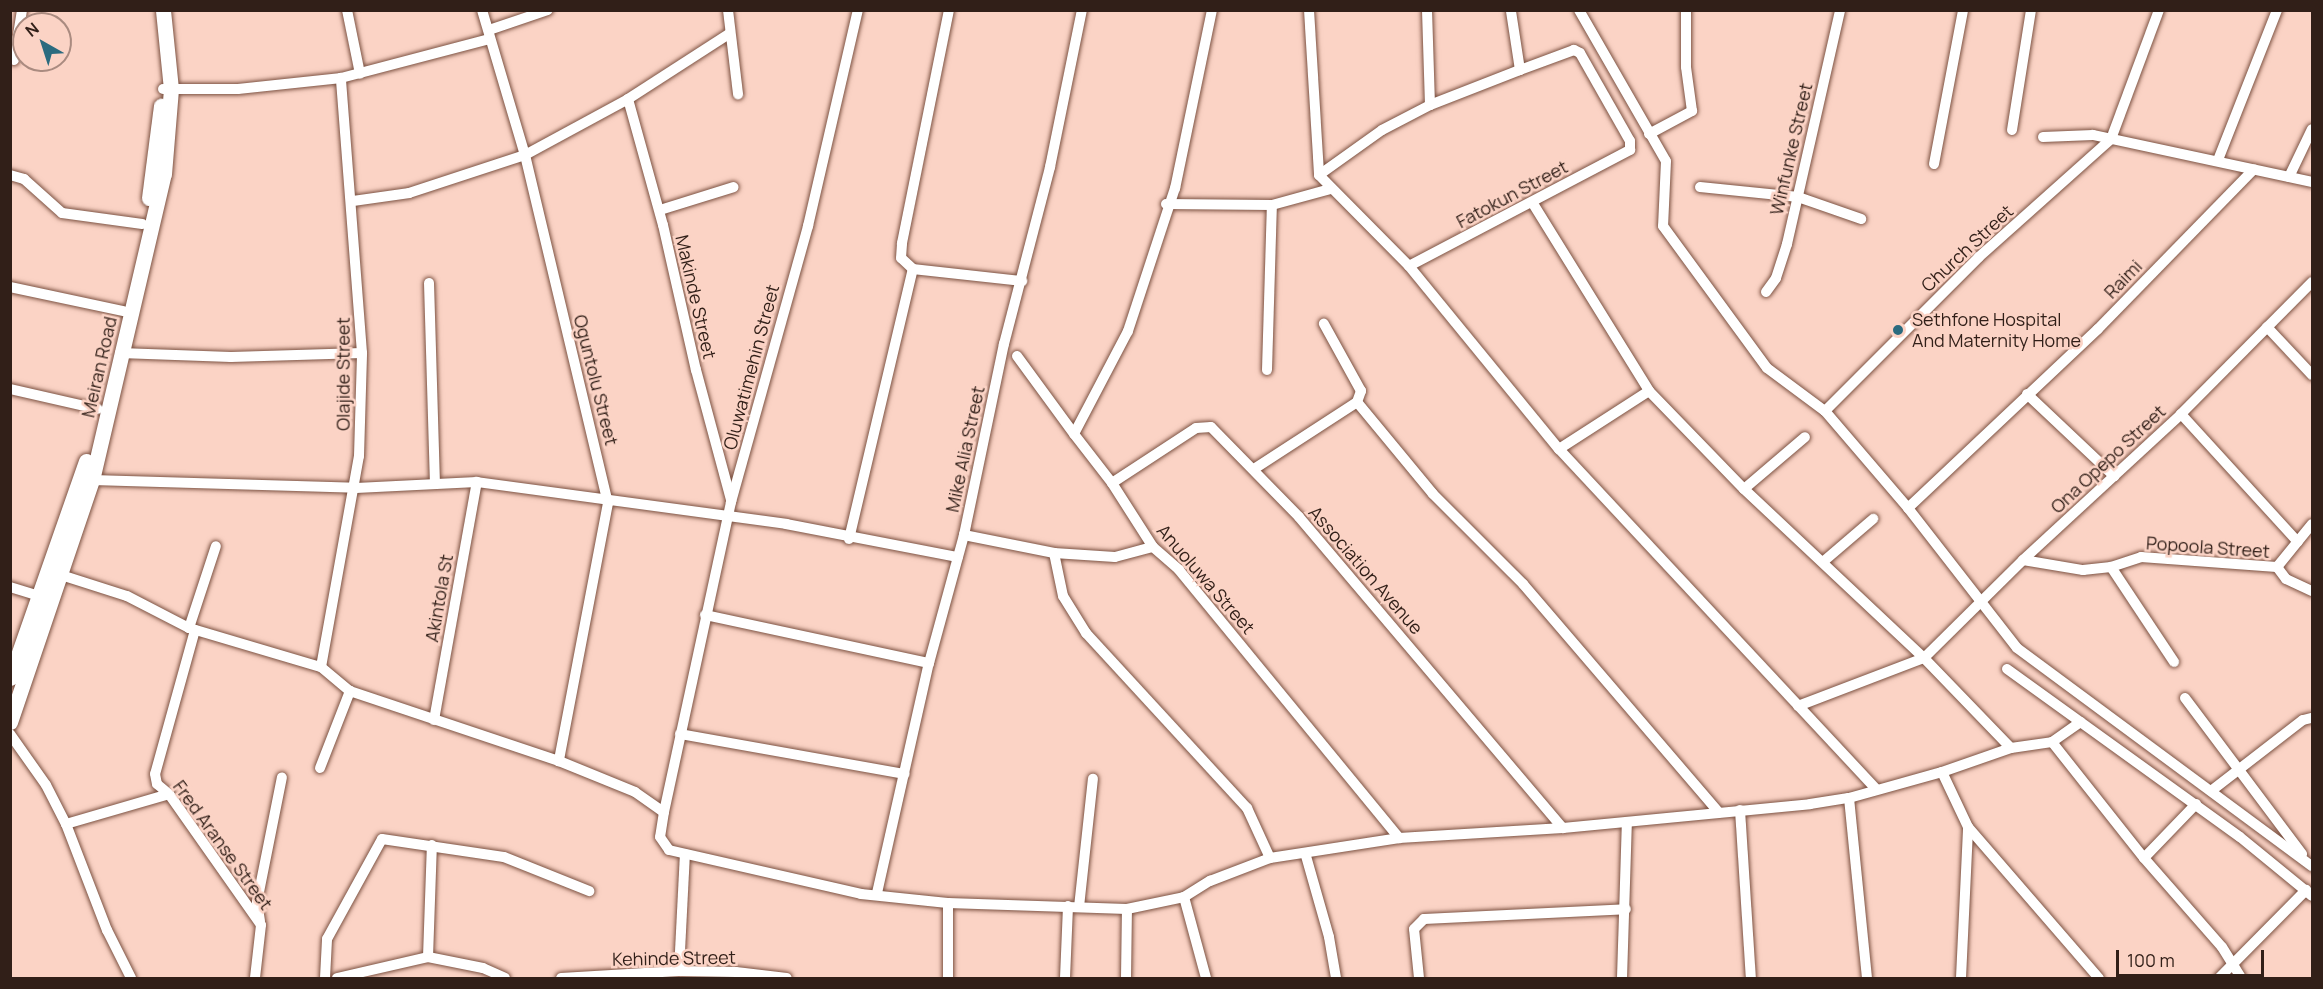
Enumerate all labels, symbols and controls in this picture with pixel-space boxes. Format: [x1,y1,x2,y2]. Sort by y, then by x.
north arrow [12,12,72,72]
text: N [21,17,43,42]
street label: Winfunke Street [1765,81,1817,217]
street label: Fatokun Street [1453,156,1571,232]
street label: Church Street [1917,200,2017,296]
street label: Makinde Street [671,233,721,361]
street label: Raimi [2100,255,2146,303]
street label: Oluwatimehin Street [719,282,783,452]
place label: Sethfone Hospital And Maternity Home [1912,309,2081,352]
street label: Oguntolu Street [569,312,623,448]
street label: Meiran Road [77,314,121,420]
street label: Olajide Street [332,317,354,431]
marker: Sethfone Hospital And Maternity Home [1889,321,1907,339]
street label: Mike Alia Street [941,384,989,514]
street label: Ona Opepo Street [2046,400,2170,518]
street label: Association Avenue [1304,501,1428,639]
street label: Anuoluwa Street [1153,520,1259,638]
street label: Popoola Street [2145,532,2271,562]
street label: Akintola St [421,552,457,644]
street label: Fred Aranse Street [169,776,277,914]
scale bar [2119,938,2268,976]
street label: Kehinde Street [612,946,736,970]
text: 100 m [2127,948,2175,972]

